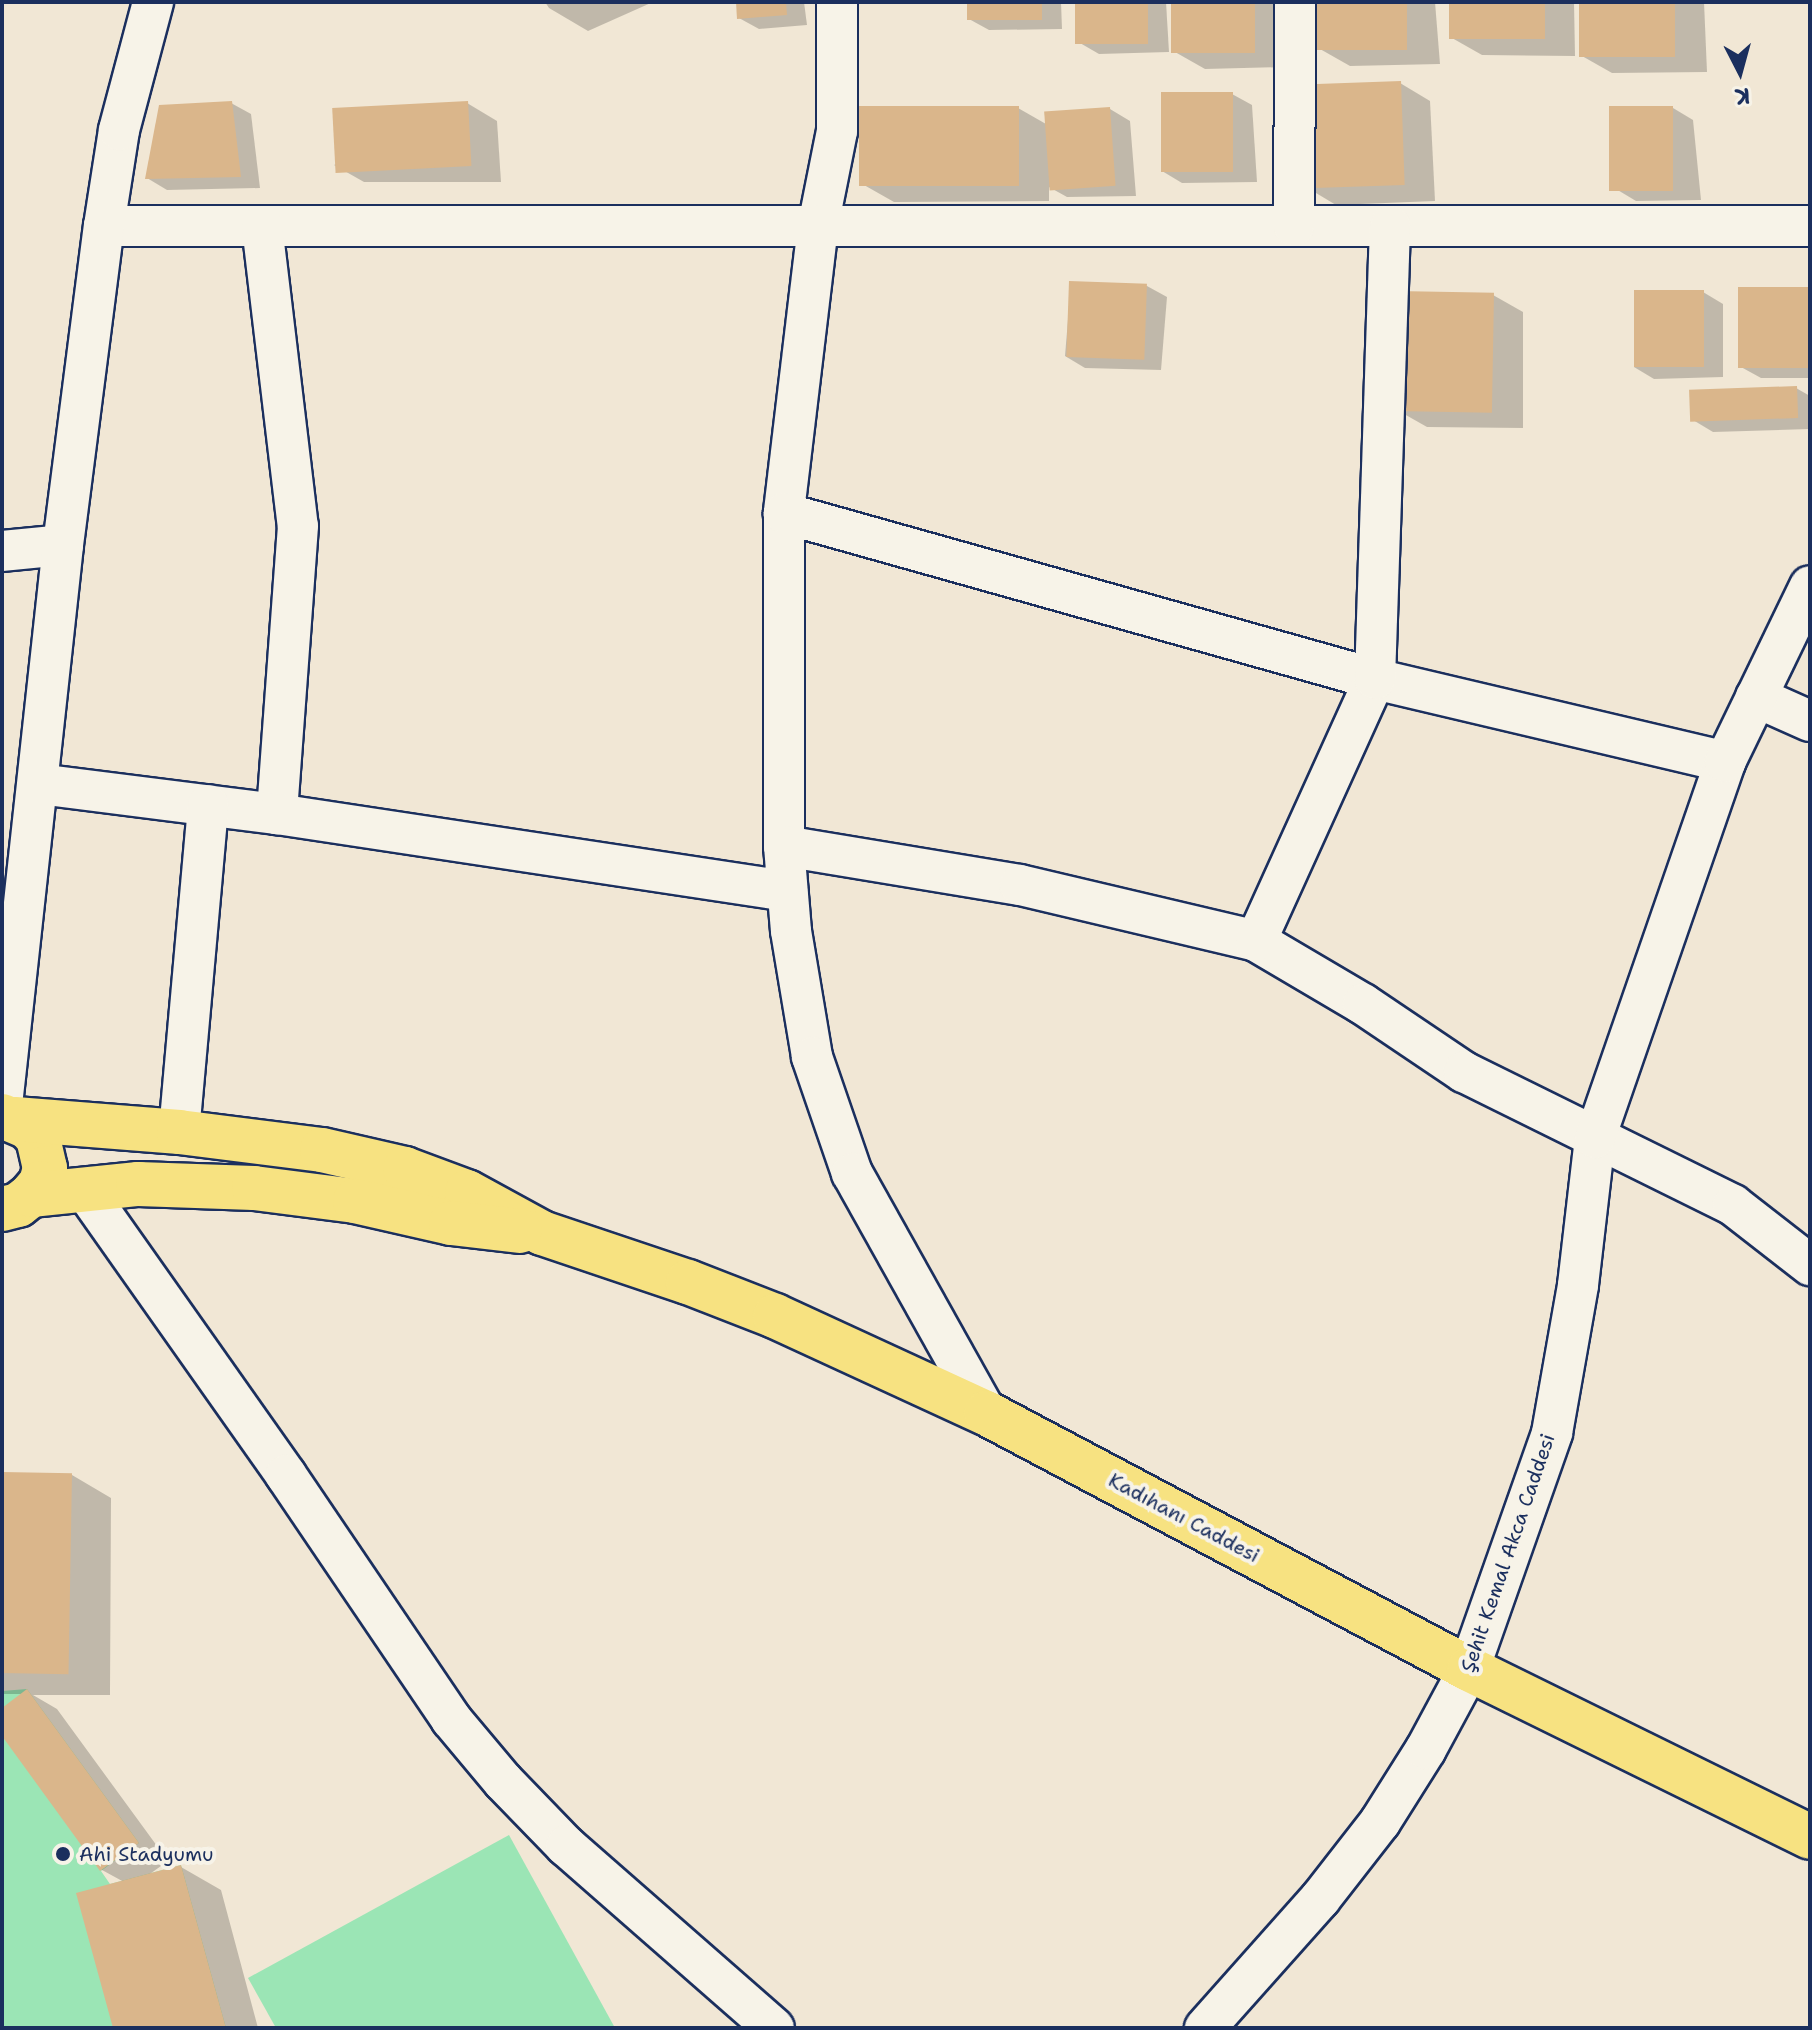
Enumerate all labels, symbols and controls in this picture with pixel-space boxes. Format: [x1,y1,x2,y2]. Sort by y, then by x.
north arrow [1700,32,1780,112]
text: K [1734,81,1752,112]
street label: Şehit Kemal Akca Caddesi [1456,1431,1560,1675]
street label: Kadıhanı Caddesi [1104,1468,1264,1568]
place label: Ahi Stadyumu [79,1842,214,1866]
marker: Ahi Stadyumu [54,1845,72,1863]

